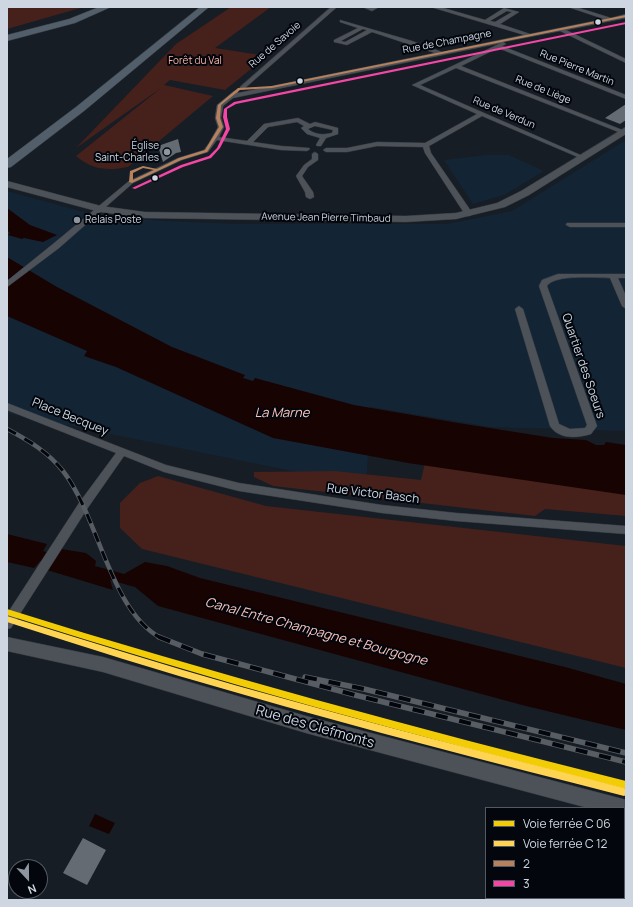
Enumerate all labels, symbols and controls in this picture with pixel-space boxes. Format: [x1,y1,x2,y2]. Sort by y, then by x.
unlabelled marker [593,17,603,27]
street label: Rue de Savoie [247,19,303,71]
street label: Rue de Champagne [402,28,492,56]
street label: Rue Pierre Martin [538,48,616,88]
park label: Forêt du Val [168,55,222,67]
street label: Rue de Liège [513,73,573,107]
unlabelled marker [295,76,305,86]
street label: Rue de Verdun [471,94,537,132]
place label: Église Saint-Charles [95,140,159,164]
marker: Église Saint-Charles [162,147,172,157]
unlabelled marker [150,173,160,183]
street label: Avenue Jean Pierre Timbaud [261,211,391,225]
place label: Relais Poste [85,214,141,226]
marker: Relais Poste [72,215,82,225]
street label: Quartier des Soeurs [558,312,608,420]
street label: Place Becquey [30,395,110,439]
water label: La Marne [255,405,309,421]
street label: Rue Victor Basch [326,481,420,507]
water label: Canal Entre Champagne et Bourgogne [203,595,429,669]
street label: Rue des Clefmonts [254,702,376,752]
legend [485,807,625,899]
text: Voie ferrée C 06 [523,815,611,832]
text: Voie ferrée C 12 [523,835,607,852]
text: 2 [523,855,530,872]
north arrow [8,859,48,899]
text: 3 [523,875,530,892]
text: N [26,881,39,898]

